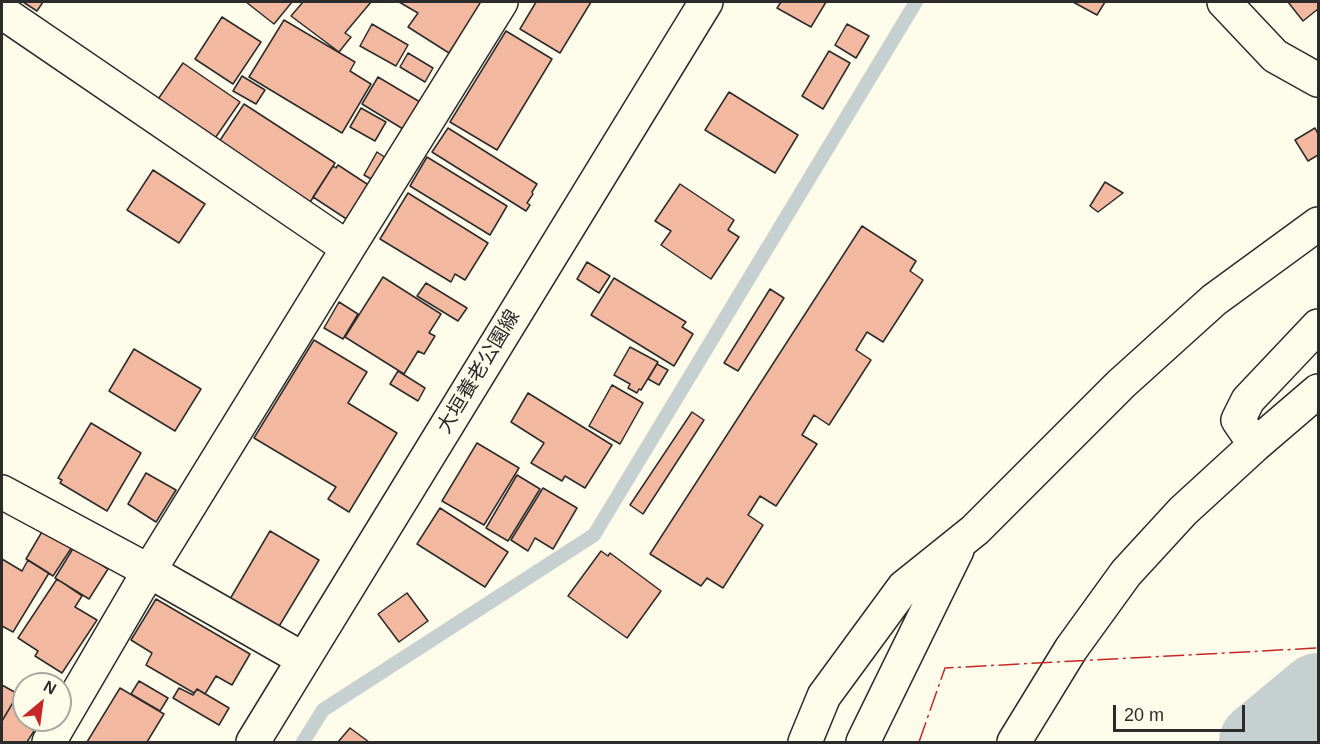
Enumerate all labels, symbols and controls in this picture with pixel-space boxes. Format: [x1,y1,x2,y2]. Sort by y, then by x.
street label: 大垣養老公園線 [433,306,525,438]
north arrow [12,672,72,732]
text: N [41,677,59,698]
scale bar [1116,693,1248,731]
text: 20 m [1124,705,1164,725]

